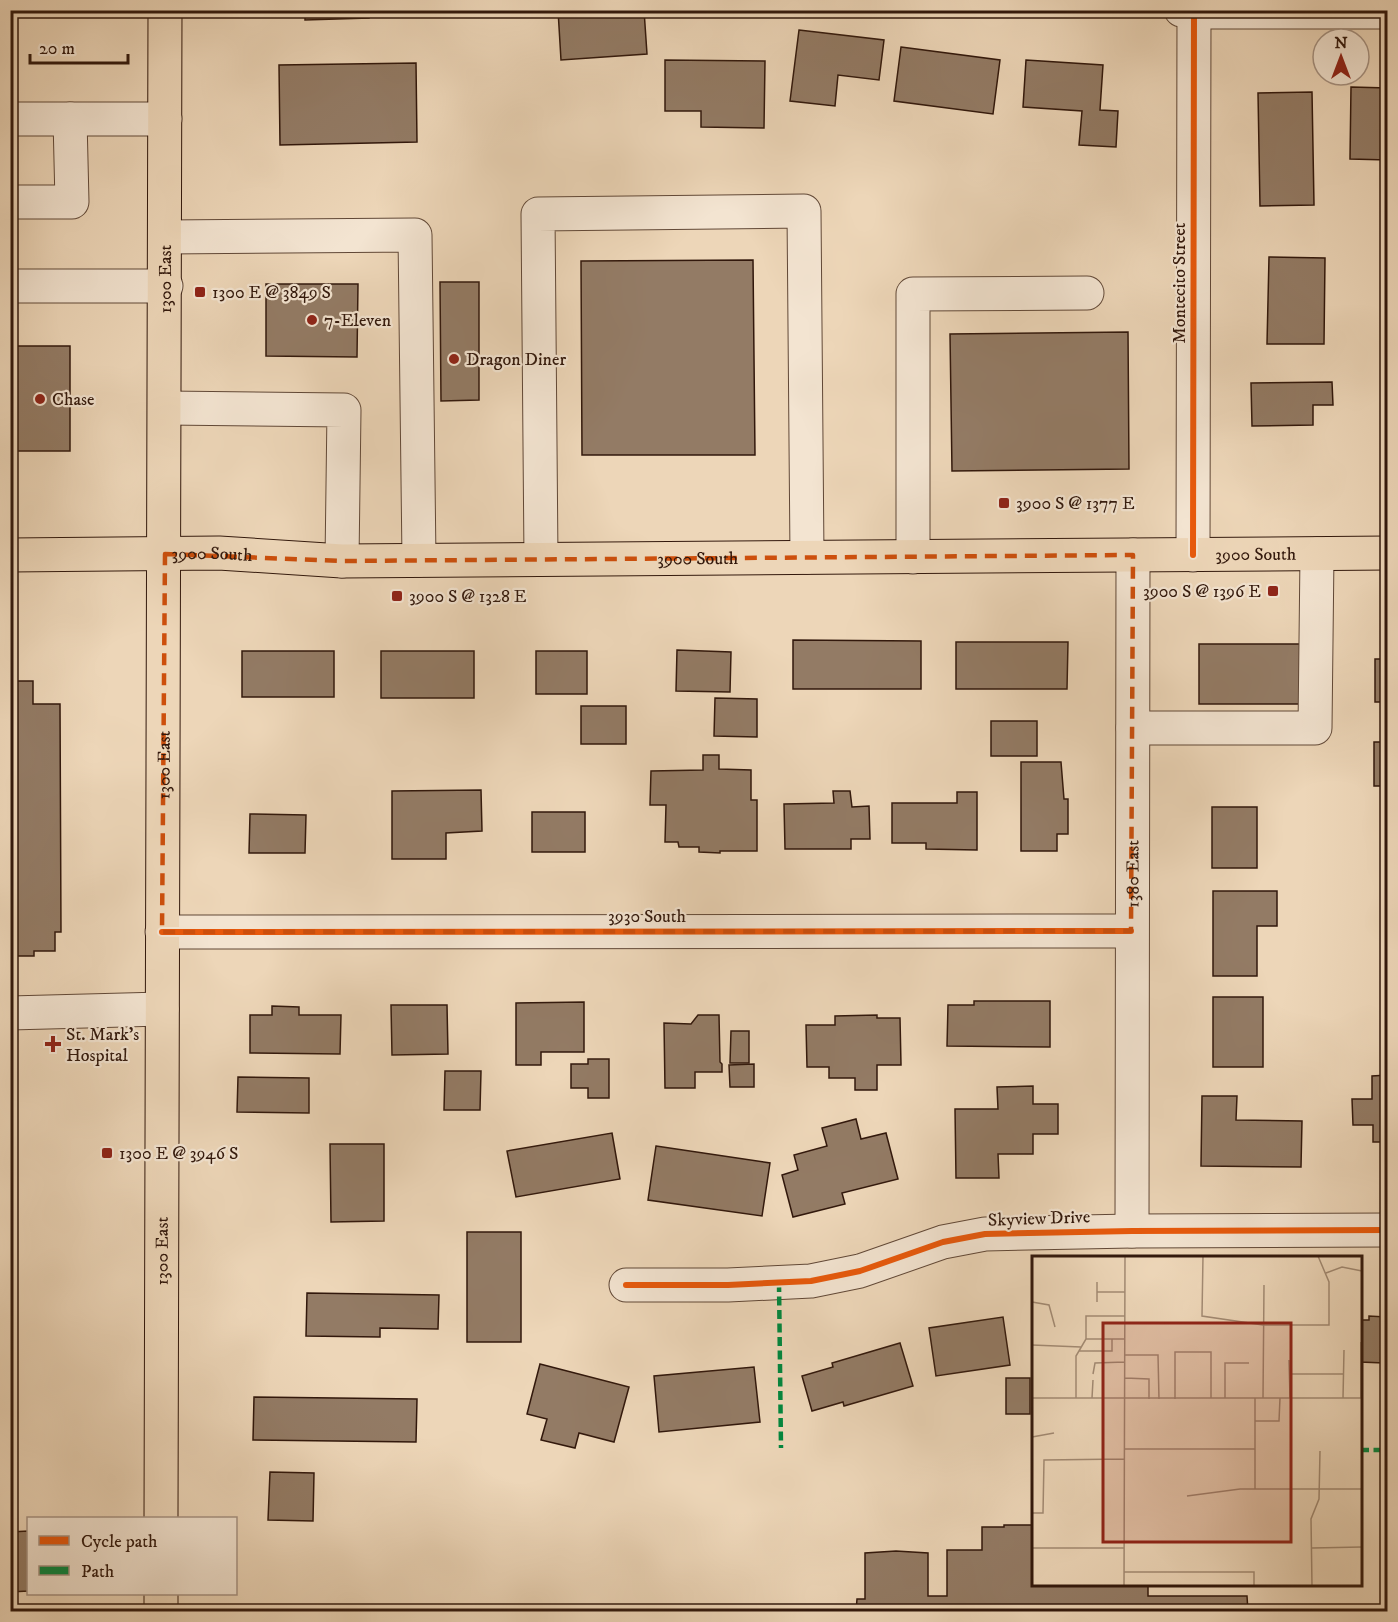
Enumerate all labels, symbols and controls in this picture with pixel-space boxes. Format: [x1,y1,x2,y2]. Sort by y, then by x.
scale bar [30,27,128,65]
north arrow [1311,27,1371,87]
text: N [1334,33,1348,53]
text: 20 m [39,38,75,60]
street label: Montecito Street [1169,222,1191,343]
street label: 1300 East [155,244,177,313]
place label: 1300 E @ 3849 S [212,282,331,304]
marker: 1300 E @ 3849 S [193,285,207,299]
place label: 7-Eleven [324,310,392,332]
marker: 7-Eleven [305,313,319,327]
place label: Dragon Diner [466,349,566,371]
marker: Dragon Diner [447,352,461,366]
place label: Chase [52,389,95,411]
marker: Chase [33,392,47,406]
place label: 3900 S @ 1377 E [1016,493,1135,515]
marker: 3900 S @ 1377 E [997,496,1011,510]
street label: 3900 South [171,543,254,567]
street label: 3900 South [1215,544,1297,566]
street label: 3900 South [657,548,739,571]
place label: 3900 S @ 1396 E [1143,581,1261,603]
marker: 3900 S @ 1396 E [1266,584,1280,598]
place label: 3900 S @ 1328 E [409,586,527,608]
marker: 3900 S @ 1328 E [390,589,404,603]
street label: 1300 East [154,730,176,799]
street label: 1380 East [1122,840,1145,908]
street label: 3930 South [608,906,687,928]
place label: St. Mark's Hospital [66,1024,139,1067]
marker: St. Mark's Hospital [44,1035,62,1053]
place label: 1300 E @ 3946 S [119,1143,238,1165]
marker: 1300 E @ 3946 S [100,1146,114,1160]
street label: Skyview Drive [988,1206,1091,1232]
street label: 1300 East [152,1216,174,1286]
inset map [1032,1256,1362,1586]
legend [27,1517,237,1595]
text: Cycle path [81,1531,158,1553]
text: Path [81,1561,115,1583]

